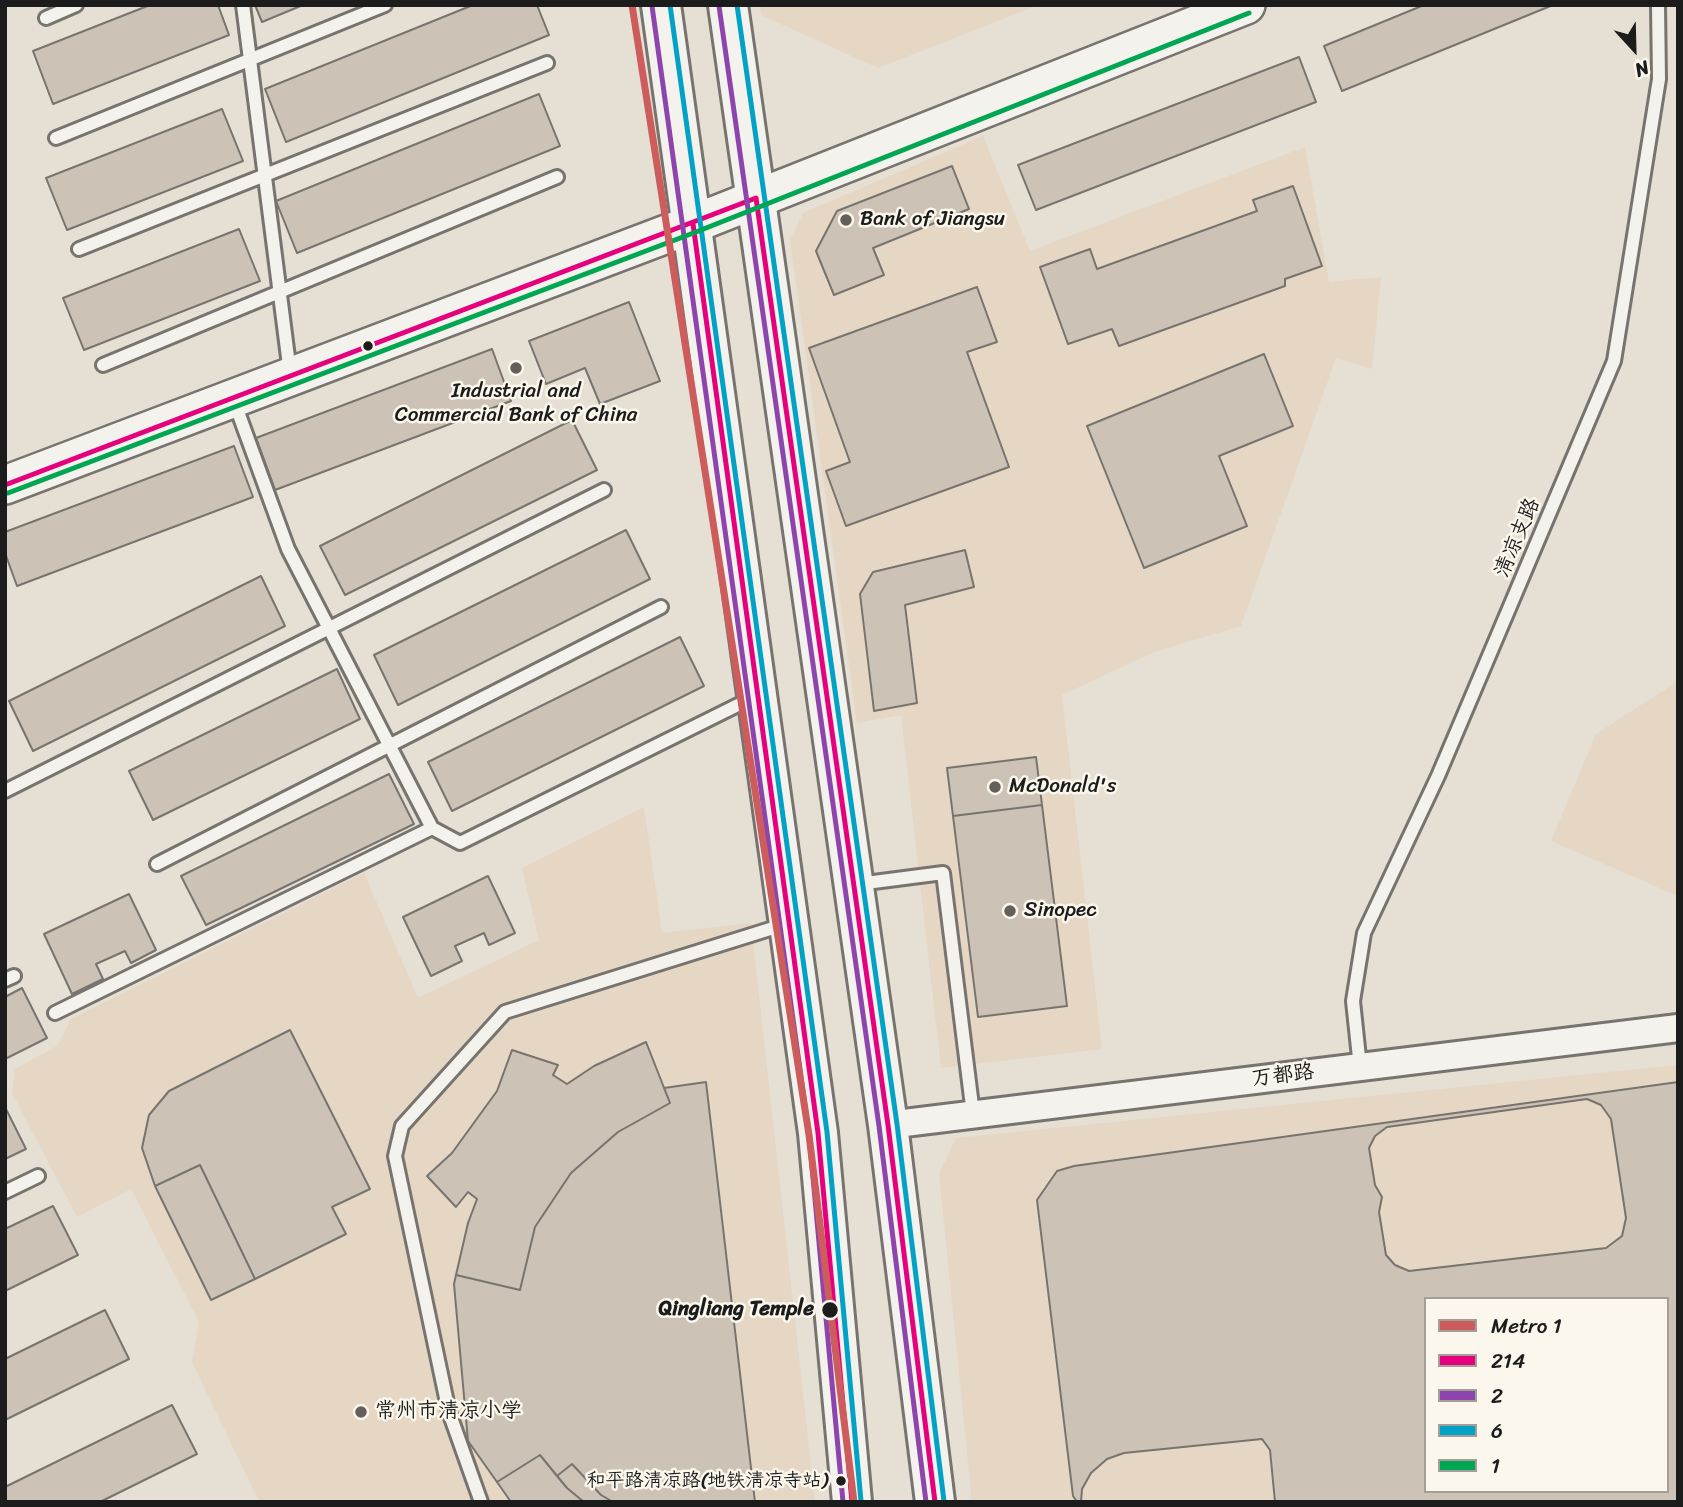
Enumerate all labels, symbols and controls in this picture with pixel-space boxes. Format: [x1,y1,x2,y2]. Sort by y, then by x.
north arrow [1599,14,1669,84]
text: N [1630,51,1654,87]
place label: Bank of Jiangsu [860,207,1005,233]
marker: Bank of Jiangsu [838,212,854,228]
unlabelled marker [361,339,375,353]
marker: Industrial and Commercial Bank of China [508,360,524,376]
place label: Industrial and Commercial Bank of China [395,379,637,429]
street label: 清凉支路 [1490,494,1546,582]
place label: McDonald's [1009,774,1116,800]
marker: McDonald's [987,779,1003,795]
place label: Sinopec [1024,898,1097,924]
marker: Sinopec [1002,903,1018,919]
street label: 万都路 [1250,1060,1316,1092]
place label: Qingliang Temple [658,1297,814,1323]
legend [1424,1297,1669,1493]
marker: Qingliang Temple [820,1300,840,1320]
text: Metro 1 [1491,1307,1562,1345]
text: 214 [1491,1342,1525,1380]
text: 2 [1491,1377,1503,1415]
place label: 常州市清凉小学 [375,1399,522,1425]
marker: 常州市清凉小学 [353,1404,369,1420]
text: 6 [1491,1412,1503,1450]
text: 1 [1491,1447,1500,1485]
place label: 和平路清凉路(地铁清凉寺站) [587,1470,828,1492]
marker: 和平路清凉路(地铁清凉寺站) [834,1474,848,1488]

